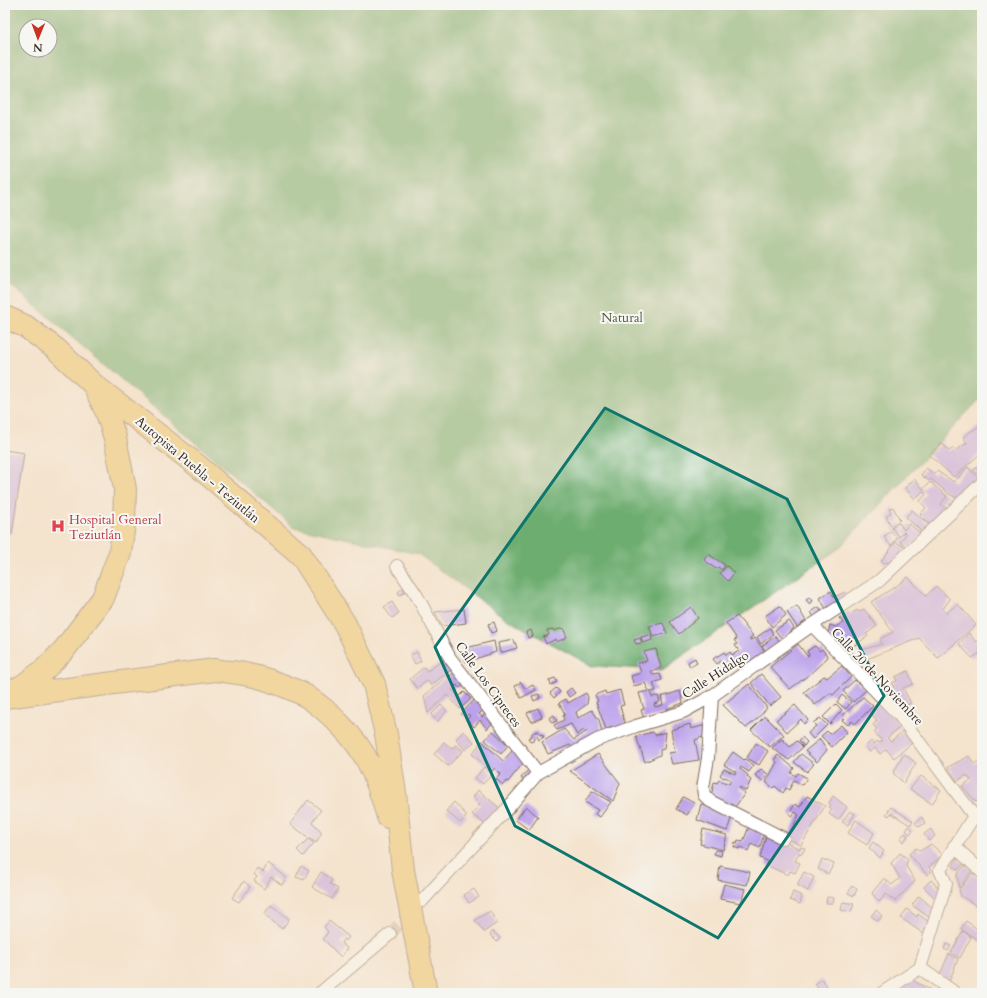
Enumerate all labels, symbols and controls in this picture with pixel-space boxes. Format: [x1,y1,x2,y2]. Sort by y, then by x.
north arrow [18,18,58,58]
text: N [32,40,43,55]
park label: Natural [601,309,643,327]
street label: Autopista Puebla - Teziutlán [131,412,264,528]
place label: Hospital General Teziutlán [69,511,162,544]
hospital icon: Hospital General Teziutlán [50,518,66,534]
street label: Calle 20 de Noviembre [827,624,927,730]
street label: Calle Los Cipreces [451,638,525,731]
street label: Calle Hidalgo [679,647,752,703]

